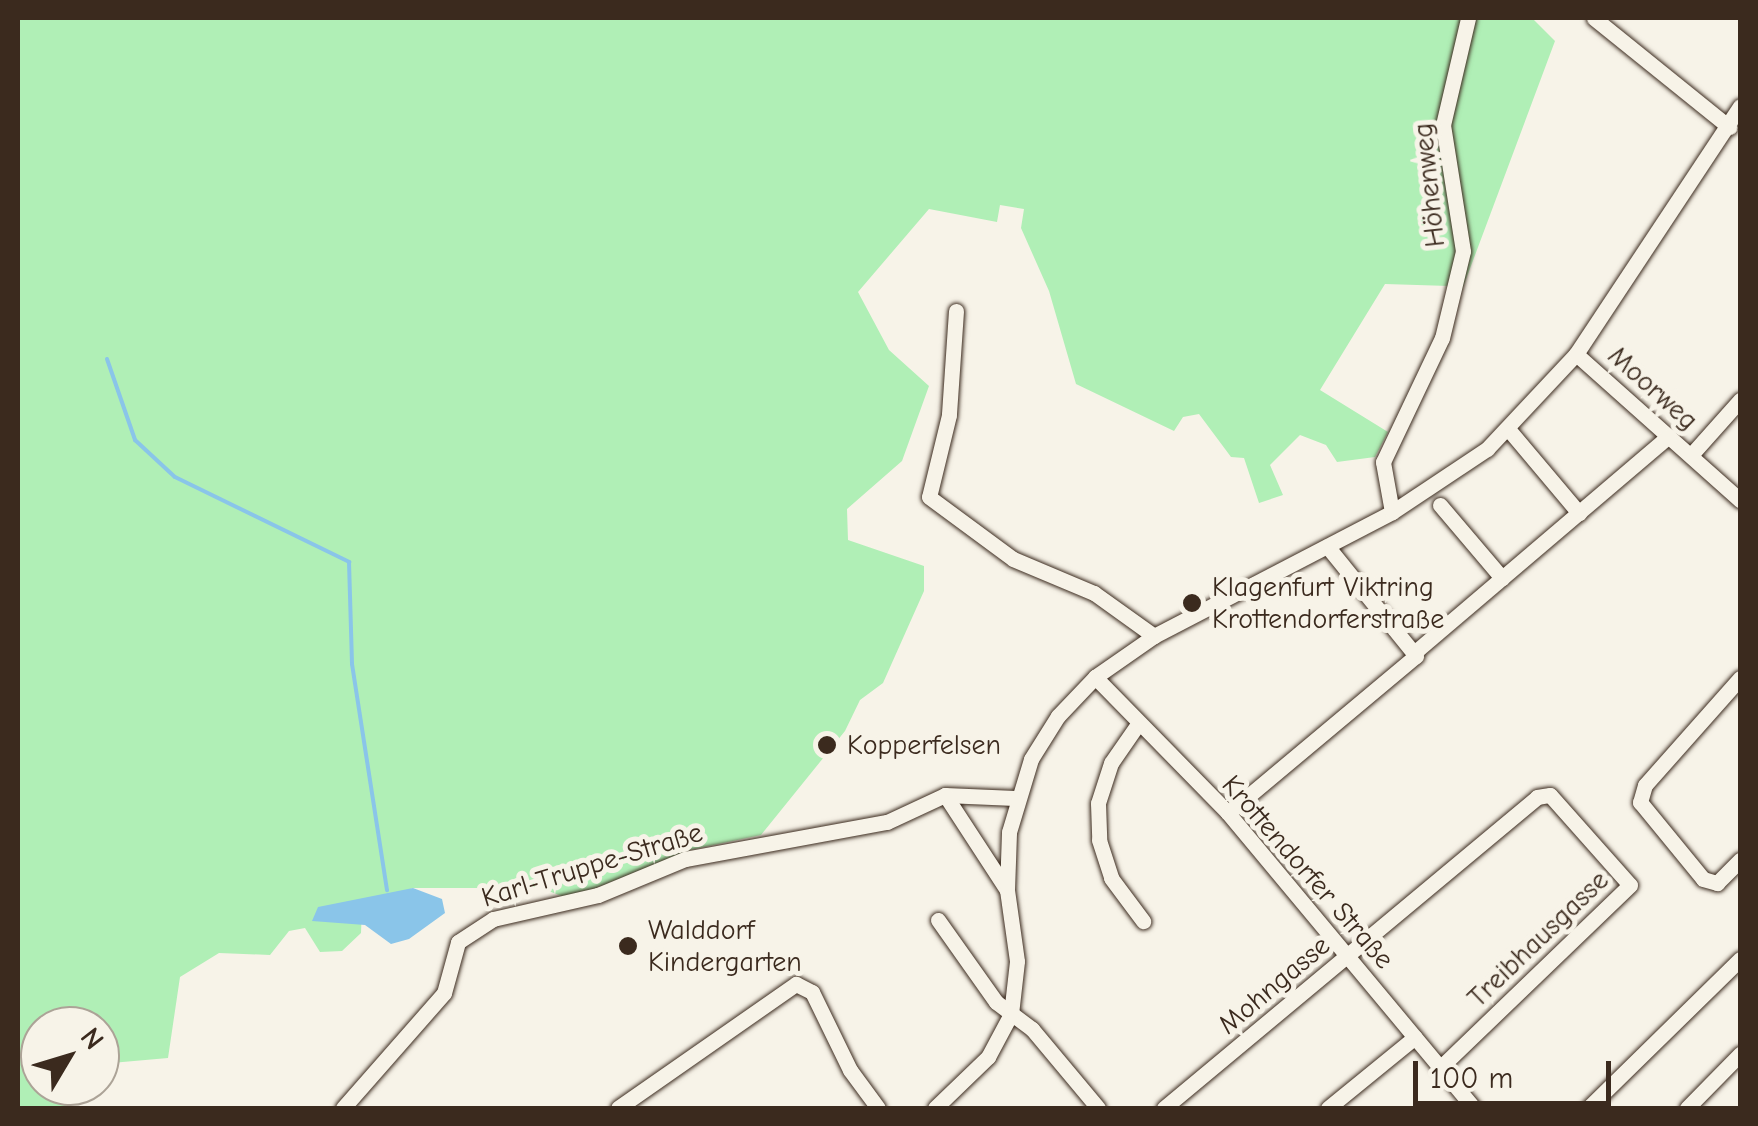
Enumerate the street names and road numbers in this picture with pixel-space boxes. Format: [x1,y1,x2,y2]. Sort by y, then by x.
street label: Höhenweg [1406,121,1452,249]
street label: Moorweg [1601,339,1705,437]
street label: Krottendorfer Straße [1215,768,1401,976]
street label: Karl-Truppe-Straße [477,815,707,915]
street label: Treibhausgasse [1461,864,1615,1014]
street label: Mohngasse [1211,929,1337,1041]

